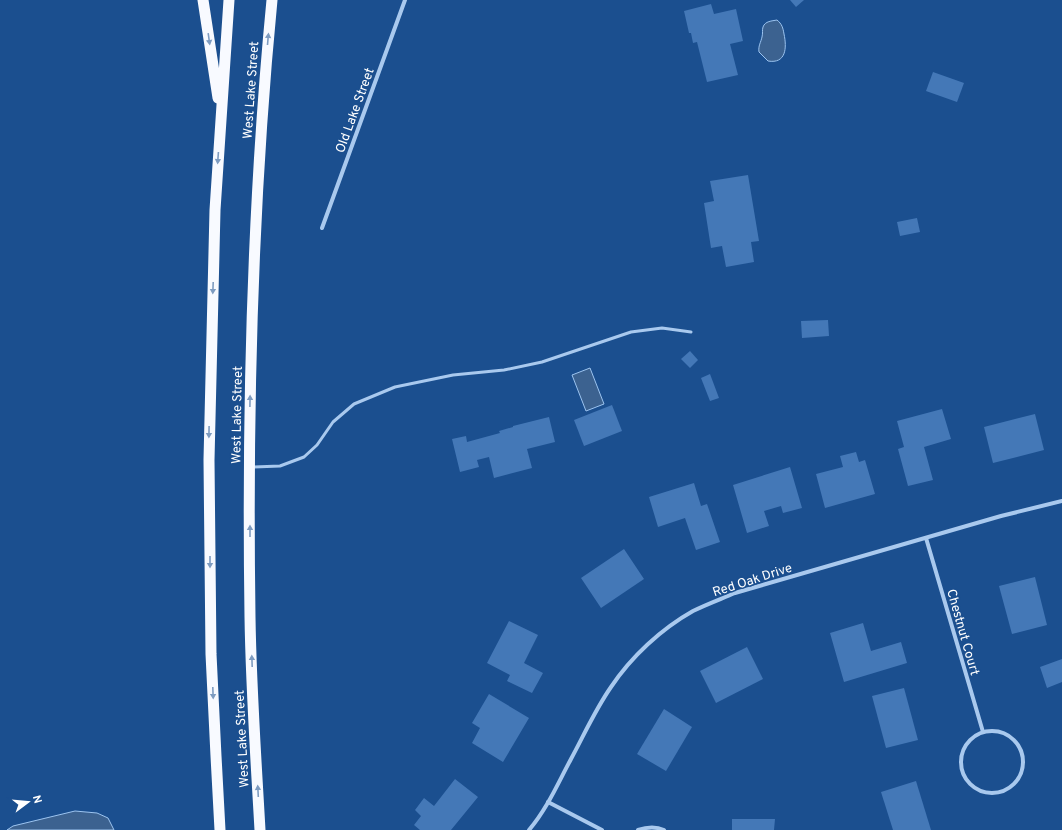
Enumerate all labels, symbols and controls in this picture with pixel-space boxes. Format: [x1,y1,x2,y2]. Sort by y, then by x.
one-way arrow [206,33,212,45]
one-way arrow [264,33,271,45]
street label: West Lake Street [241,41,263,140]
street label: Old Lake Street [333,66,379,156]
one-way arrow [215,152,222,164]
one-way arrow [210,282,216,295]
street label: West Lake Street [229,366,247,464]
one-way arrow [247,394,253,407]
one-way arrow [206,426,212,439]
one-way arrow [247,524,253,537]
one-way arrow [206,556,213,568]
street label: Red Oak Drive [711,561,794,601]
street label: Chestnut Court [942,588,982,678]
one-way arrow [248,655,255,667]
one-way arrow [210,687,216,700]
street label: West Lake Street [232,690,254,788]
north arrow [8,782,48,822]
one-way arrow [255,785,262,797]
text: N [29,794,44,805]

